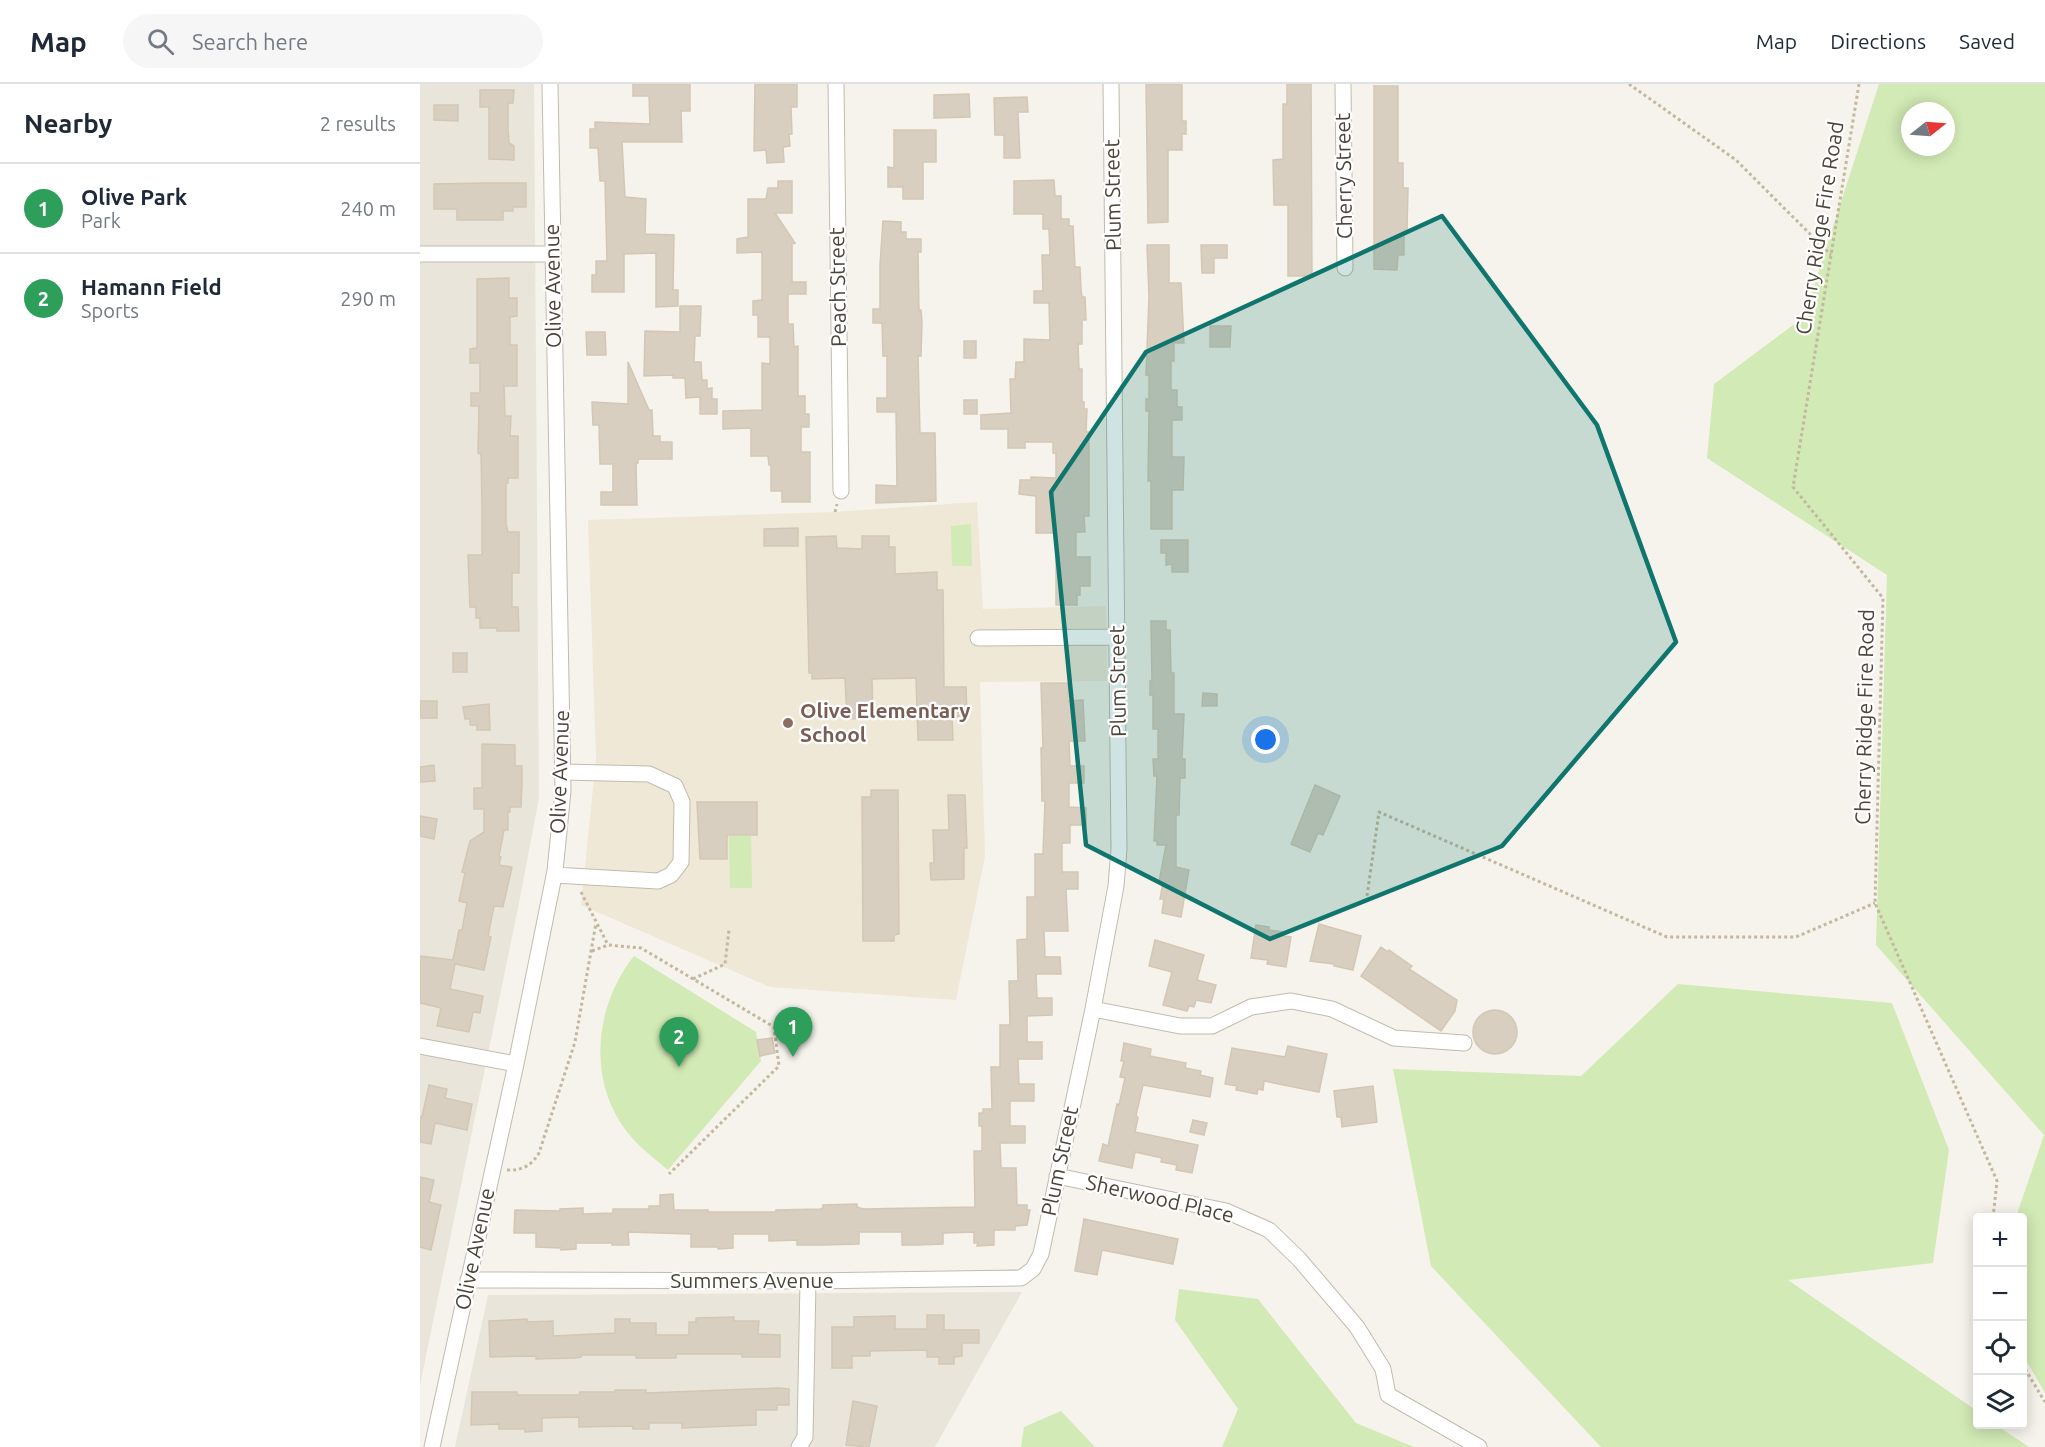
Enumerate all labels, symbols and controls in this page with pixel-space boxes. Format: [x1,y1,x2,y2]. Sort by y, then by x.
search box [123,14,543,68]
icon: search [144,25,177,58]
text: Map [30,26,87,57]
text: Search here [192,29,308,54]
text: Map [1756,29,1797,53]
text: Directions [1830,29,1926,53]
text: Saved [1959,29,2015,53]
north arrow [1901,102,1955,156]
text: Nearby [24,109,112,138]
text: 2 results [320,112,396,135]
street label: Cherry Street [1330,113,1356,239]
street label: Cherry Ridge Fire Road [1790,119,1848,336]
street label: Plum Street [1099,139,1125,251]
text: Olive Park [81,184,187,209]
text: 1 [38,197,49,220]
text: 240 m [340,197,396,220]
text: Park [81,209,121,232]
street label: Olive Avenue [539,224,565,348]
street label: Peach Street [824,227,850,347]
text: Hamann Field [81,274,222,299]
text: 2 [38,287,49,310]
text: 290 m [340,287,396,310]
text: Sports [81,299,139,322]
street label: Cherry Ridge Fire Road [1850,609,1878,825]
street label: Plum Street [1104,625,1130,737]
place label: Olive Elementary School [800,698,971,746]
street label: Olive Avenue [545,709,573,834]
marker: Olive Elementary School [781,716,795,730]
your location [1251,725,1280,754]
pin: 1 [774,1008,812,1057]
pin: 2 [660,1018,698,1067]
street label: Plum Street [1036,1104,1082,1218]
street label: Sherwood Place [1084,1169,1237,1227]
street label: Olive Avenue [449,1186,499,1312]
map controls [1973,1213,2027,1429]
button: + [1973,1213,2027,1267]
button: − [1973,1267,2027,1321]
street label: Summers Avenue [670,1268,834,1292]
button: locate [1973,1321,2027,1375]
button: layers [1973,1375,2027,1429]

